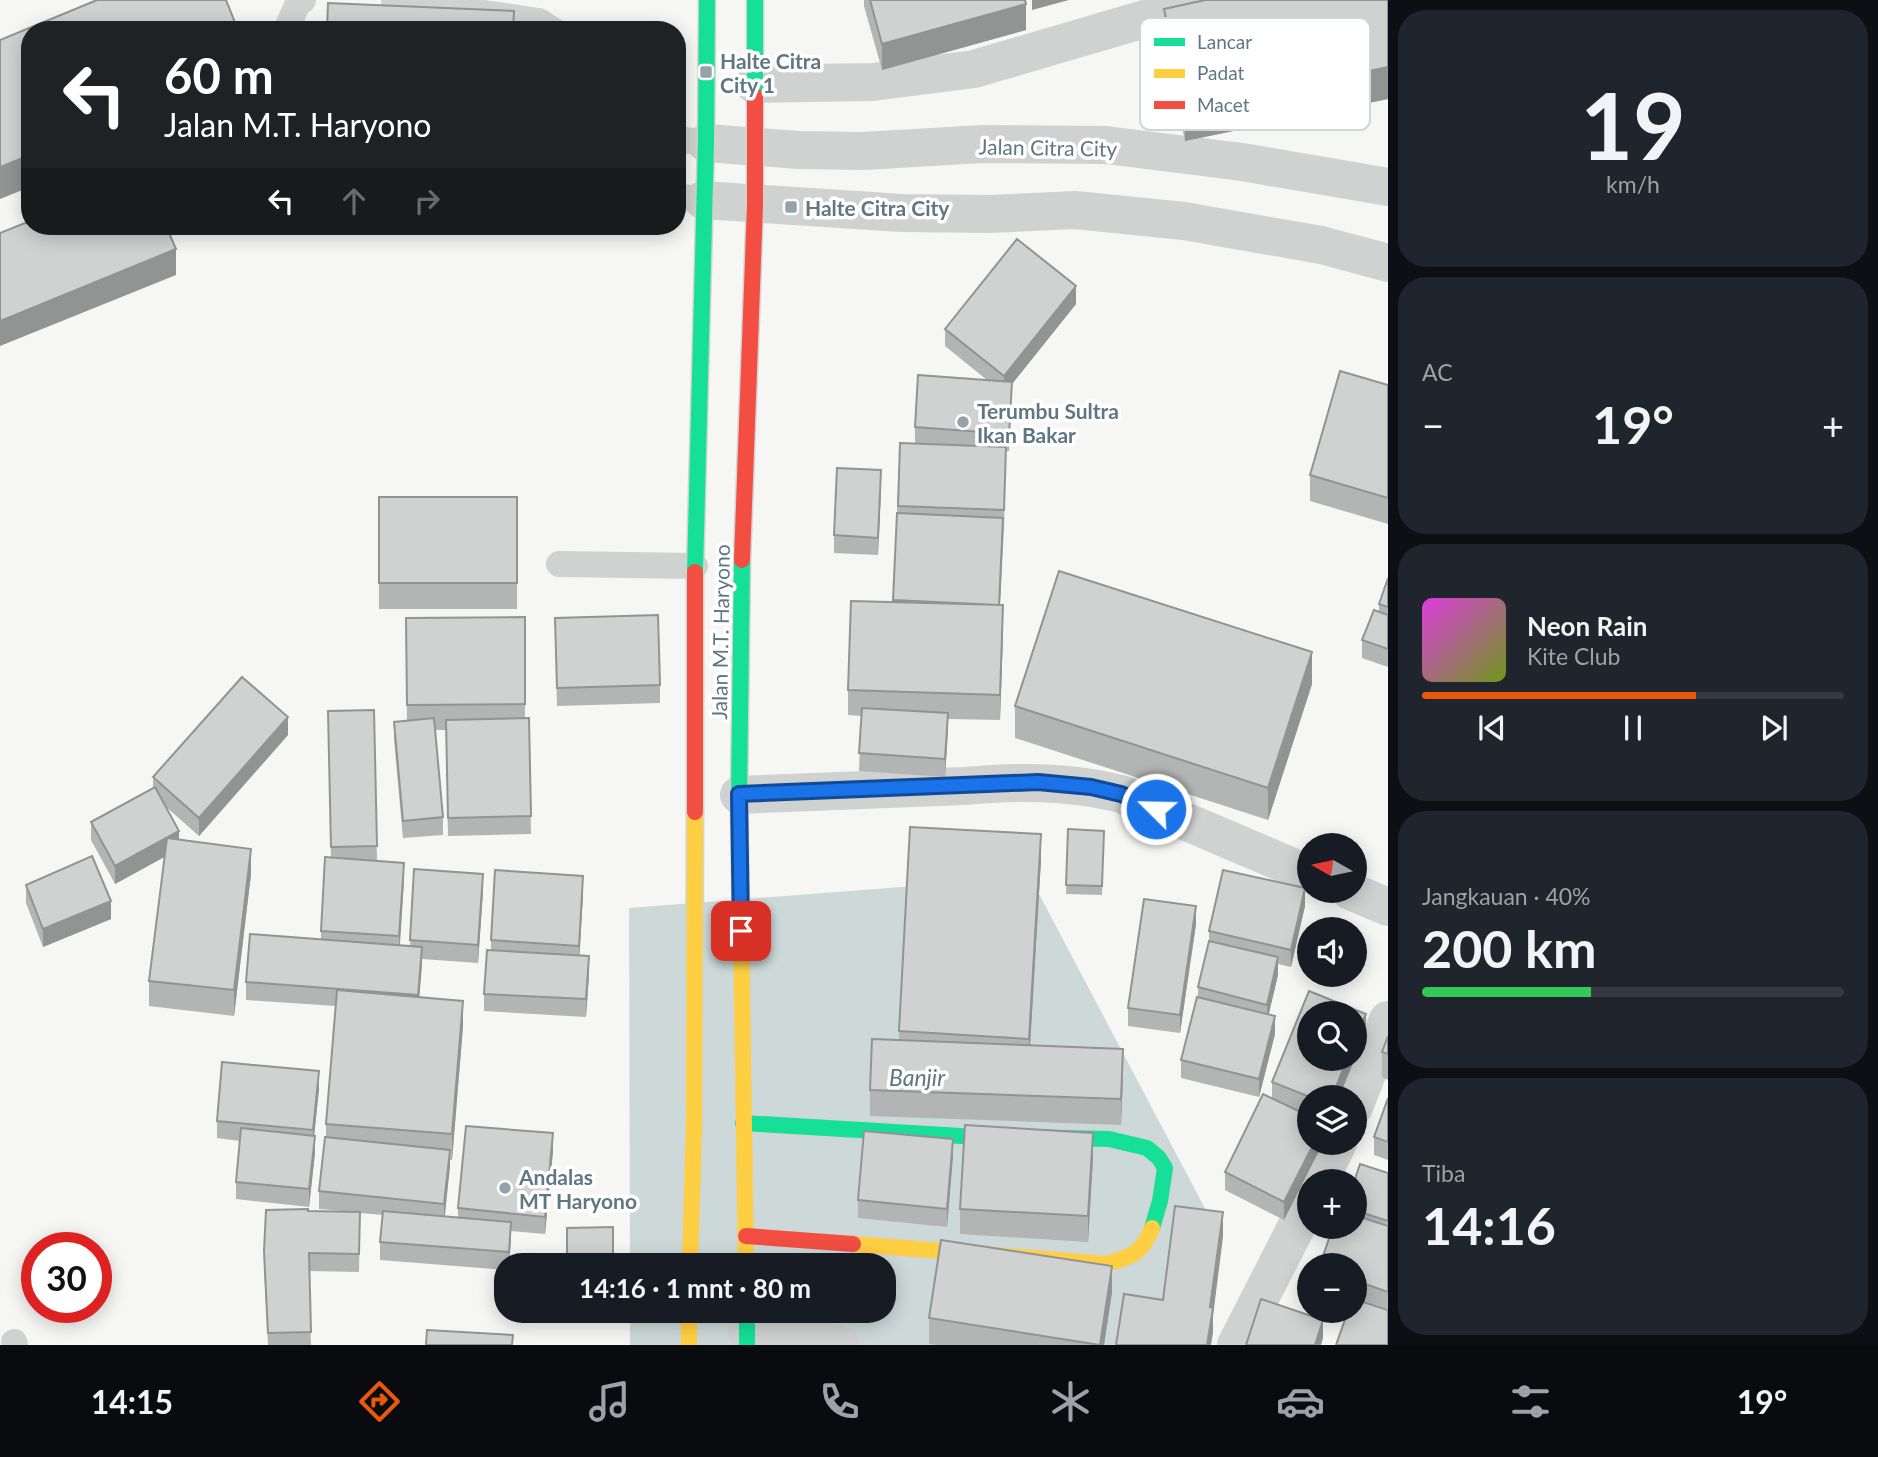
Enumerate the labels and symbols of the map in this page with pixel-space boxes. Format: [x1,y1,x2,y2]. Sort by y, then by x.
legend [1140,18,1370,130]
text: Lancar [1197,30,1252,53]
place label: Halte Citra City 1 [720,48,821,97]
text: Padat [1197,61,1245,84]
marker: Halte Citra City 1 [698,64,714,80]
text: Macet [1197,93,1250,116]
street label: Jalan Citra City [978,133,1118,161]
place label: Halte Citra City [805,195,950,220]
marker: Halte Citra City [783,199,799,215]
place label: Terumbu Sultra Ikan Bakar [977,398,1119,447]
marker: Terumbu Sultra Ikan Bakar [955,414,971,430]
street label: Jalan M.T. Haryono [706,544,734,720]
position arrow [1119,772,1193,846]
north arrow [1297,833,1367,903]
pin [711,901,771,961]
water label: Banjir [889,1063,946,1091]
place label: Andalas MT Haryono [518,1164,637,1213]
marker: Andalas MT Haryono [497,1180,513,1196]
speed limit sign: 30 [21,1232,112,1323]

